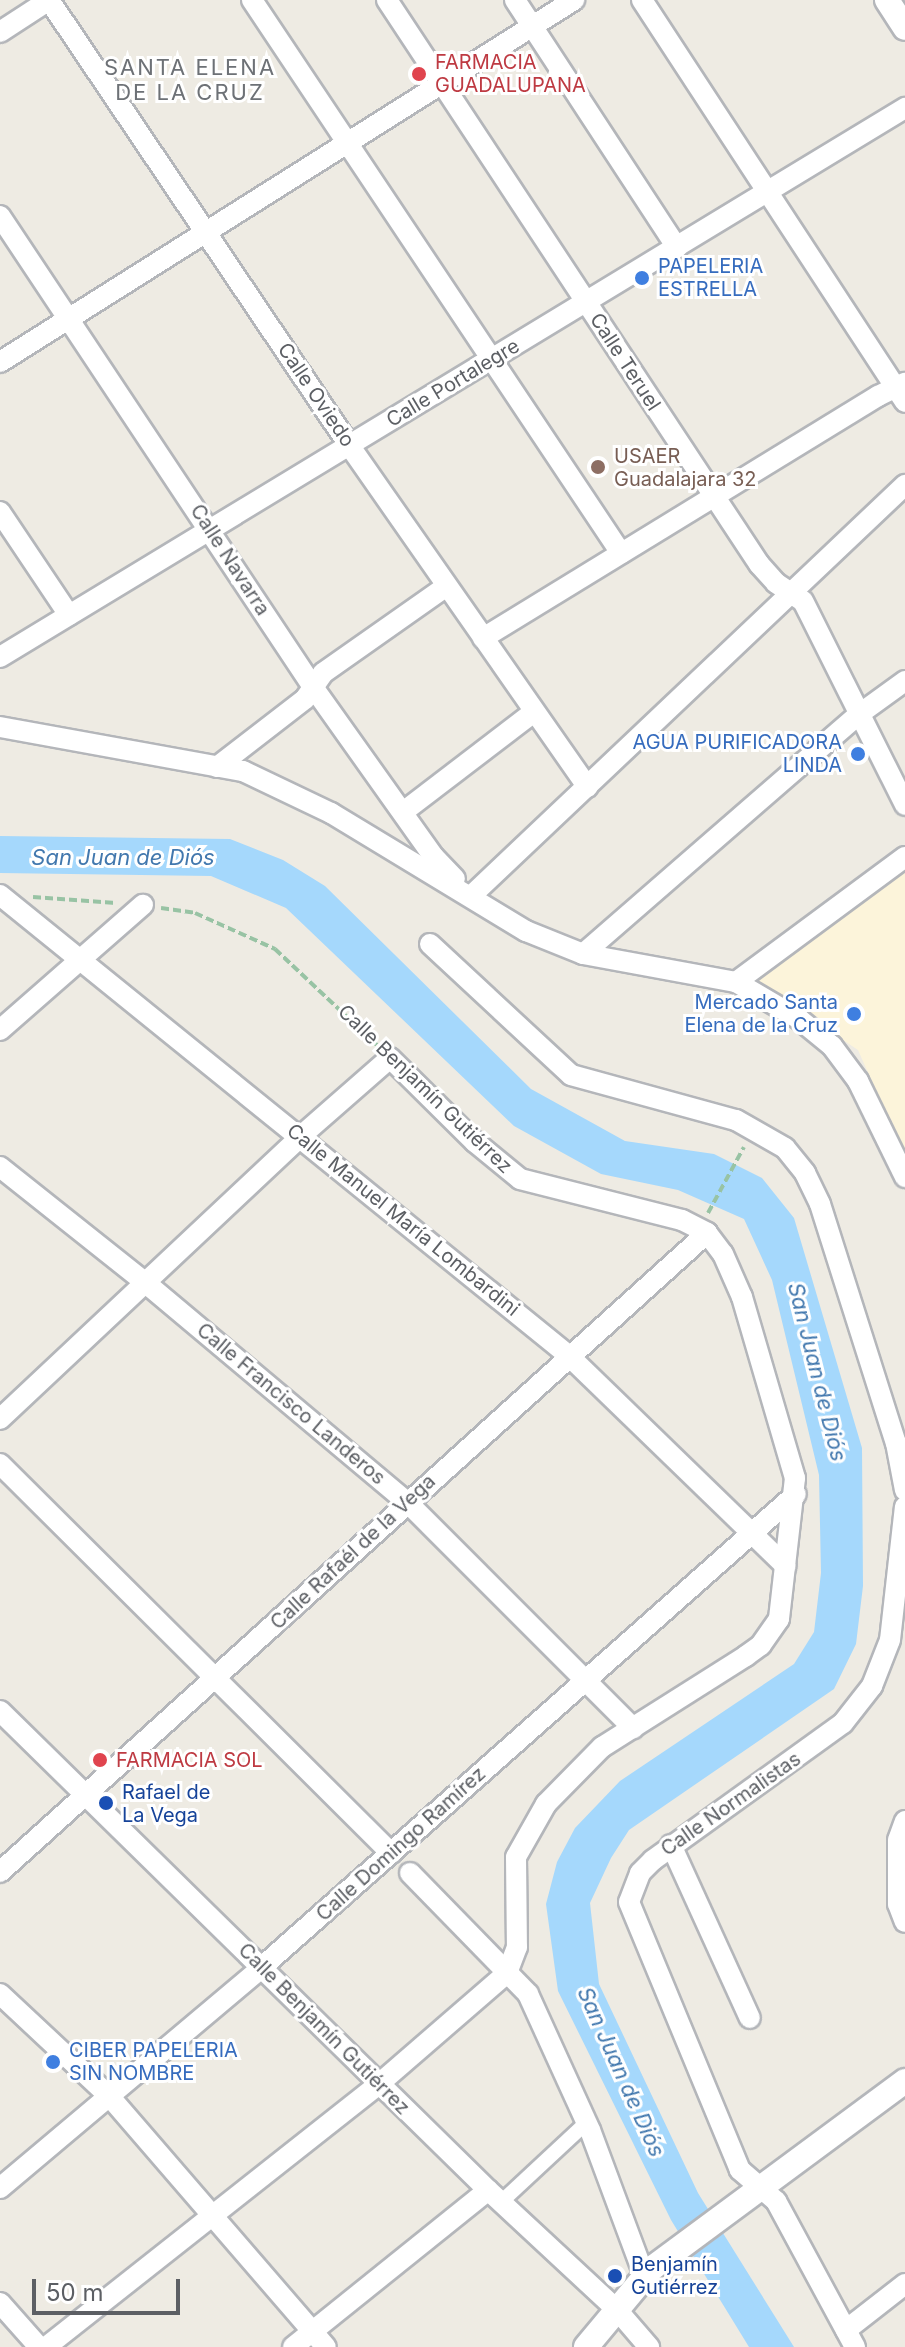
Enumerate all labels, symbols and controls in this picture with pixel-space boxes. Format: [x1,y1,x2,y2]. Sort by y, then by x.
place label: FARMACIA GUADALUPANA [435,50,586,97]
district label: SANTA ELENA DE LA CRUZ [104,54,276,106]
marker: FARMACIA GUADALUPANA [410,65,428,83]
place label: PAPELERIA ESTRELLA [658,254,763,301]
marker: PAPELERIA ESTRELLA [633,269,651,287]
street label: Calle Teruel [585,309,665,415]
street label: Calle Portalegre [382,334,524,432]
street label: Calle Oviedo [272,339,360,451]
place label: USAER Guadalajara 32 [614,444,757,491]
marker: USAER Guadalajara 32 [589,458,607,476]
street label: Calle Navarra [185,500,275,620]
place label: AGUA PURIFICADORA LINDA [633,730,842,777]
marker: AGUA PURIFICADORA LINDA [849,745,867,763]
water label: San Juan de Diós [31,845,215,871]
place label: Mercado Santa Elena de la Cruz [685,990,838,1037]
street label: Calle Benjamín Gutiérrez [333,1000,517,1178]
marker: Mercado Santa Elena de la Cruz [845,1005,863,1023]
street label: Calle Manuel María Lombardini [282,1119,524,1321]
water label: San Juan de Diós [782,1280,852,1464]
street label: Calle Francisco Landeros [192,1318,390,1490]
street label: Calle Rafaél de la Vega [266,1469,440,1635]
street label: Calle Normalistas [656,1747,806,1861]
place label: FARMACIA SOL [116,1748,263,1772]
marker: FARMACIA SOL [91,1751,109,1769]
street label: Calle Domingo Ramírez [311,1762,491,1926]
place label: Rafael de La Vega [122,1780,210,1827]
marker: Rafael de La Vega [97,1794,115,1812]
street label: Calle Benjamín Gutiérrez [233,1938,415,2120]
water label: San Juan de Diós [572,1983,670,2161]
place label: CIBER PAPELERIA SIN NOMBRE [69,2038,238,2085]
marker: CIBER PAPELERIA SIN NOMBRE [44,2053,62,2071]
place label: Benjamín Gutiérrez [631,2252,718,2299]
scale bar [36,2263,184,2313]
marker: Benjamín Gutiérrez [606,2267,624,2285]
text: 50 m [46,2278,104,2307]

